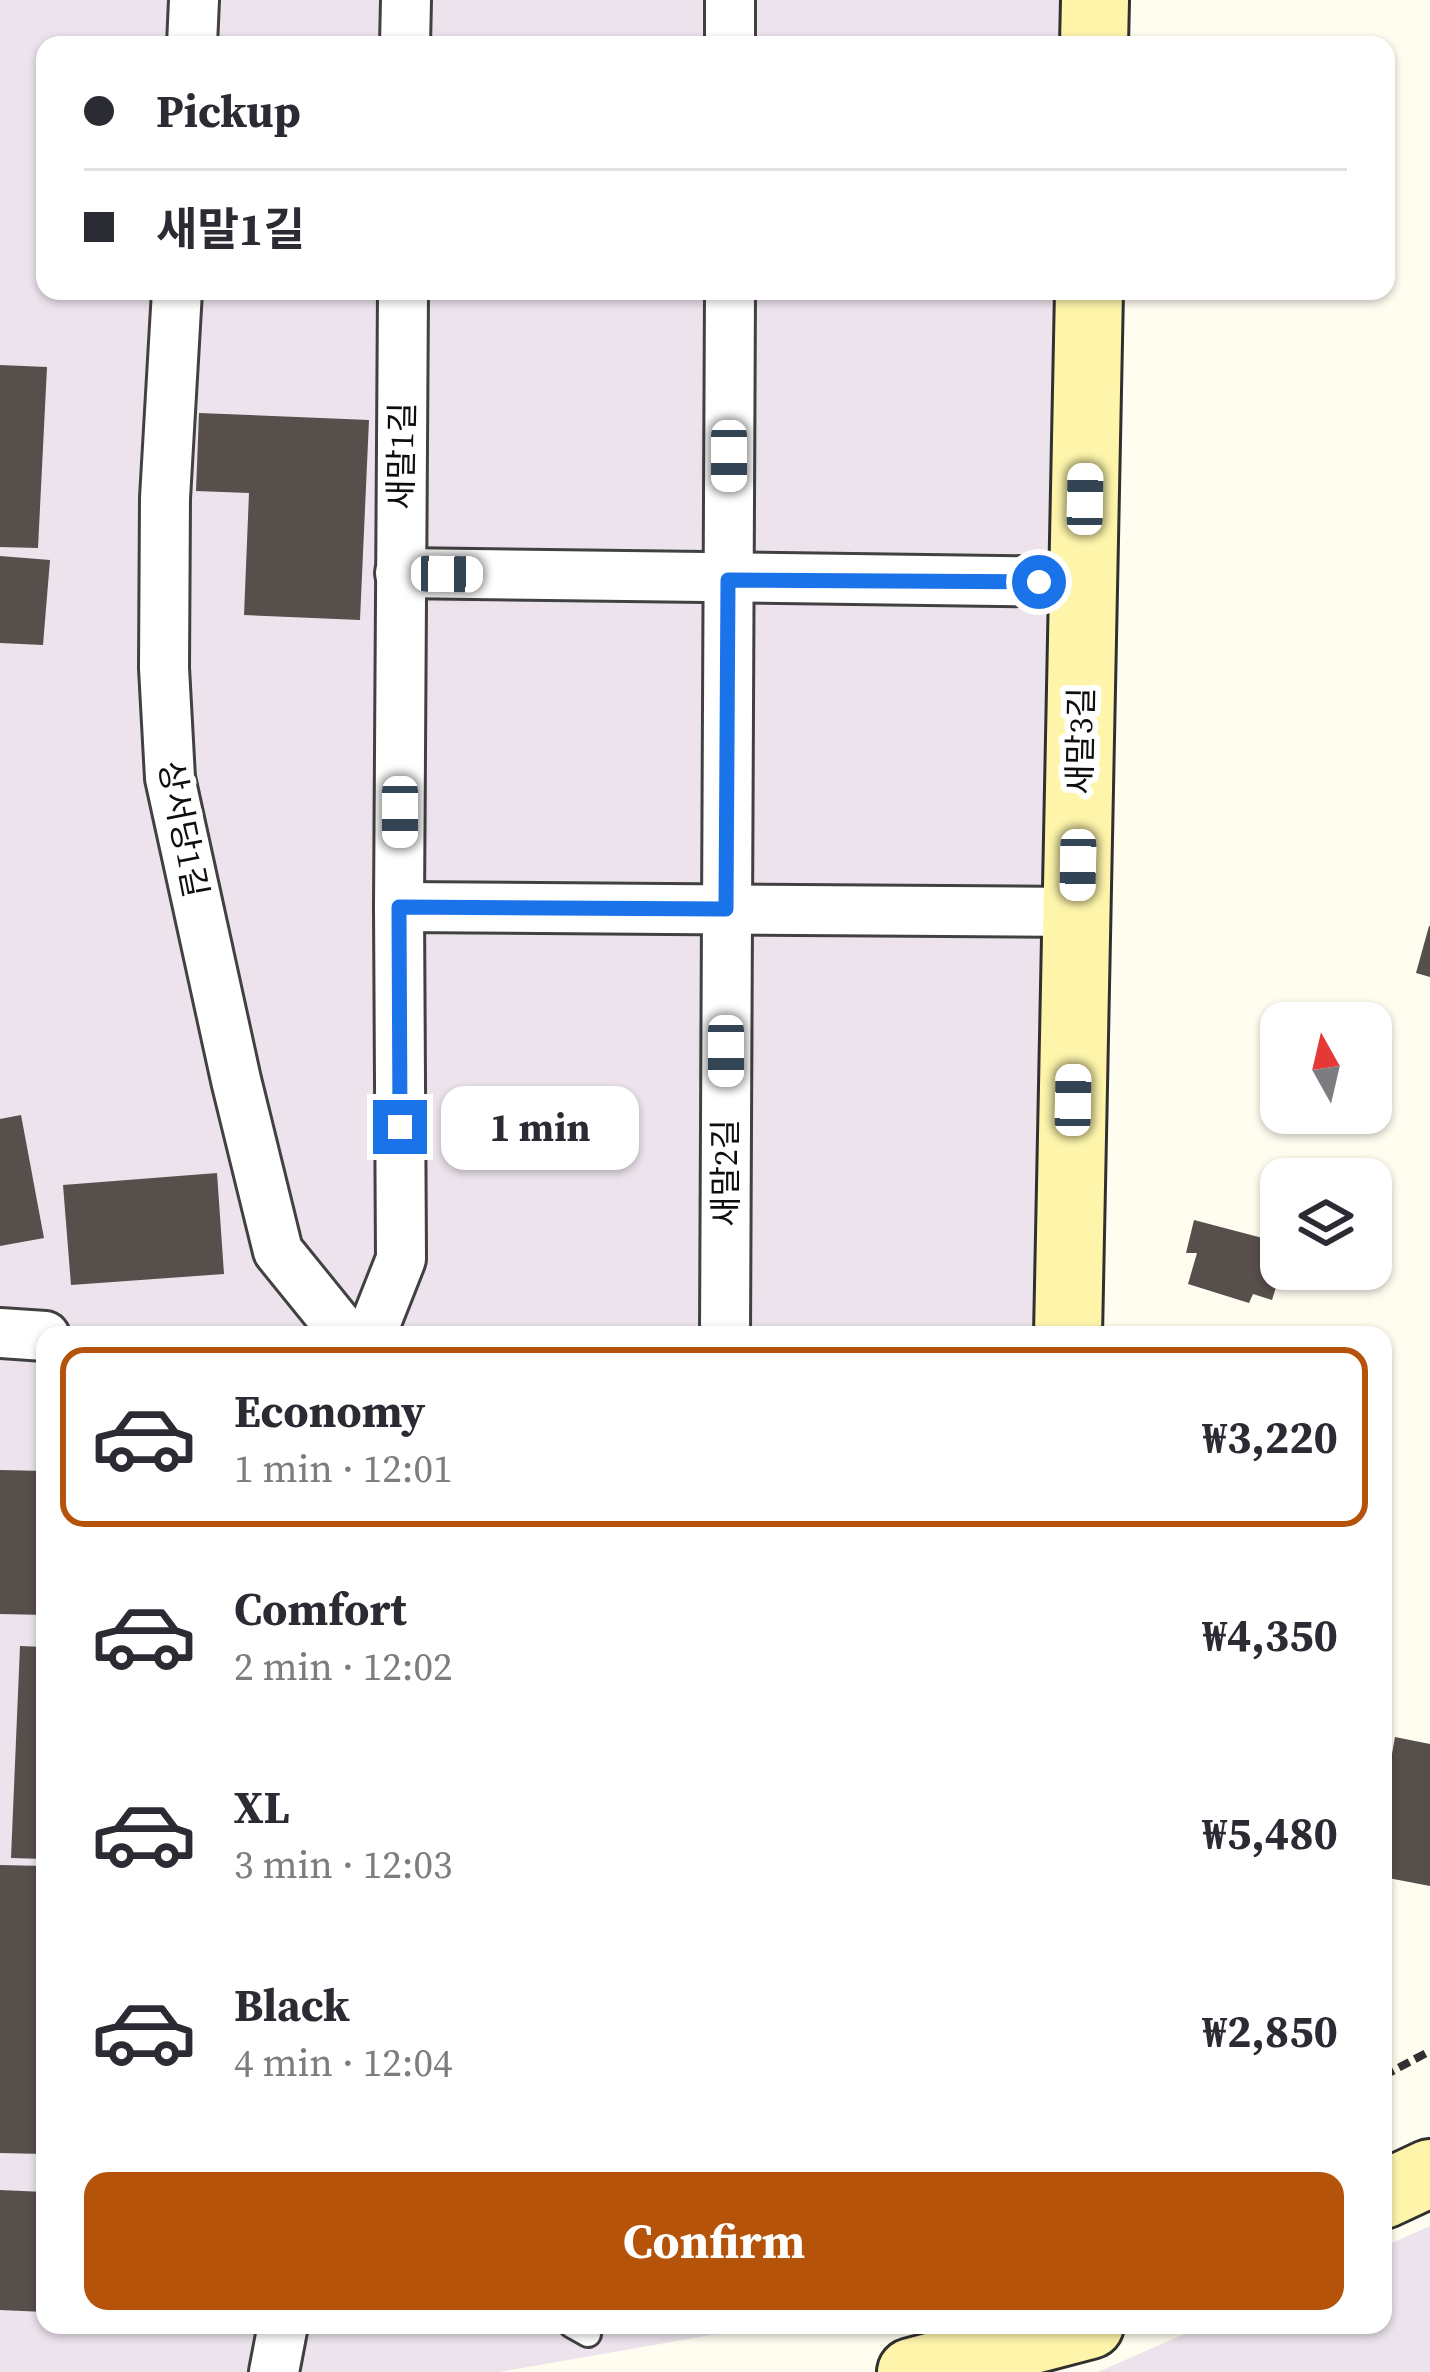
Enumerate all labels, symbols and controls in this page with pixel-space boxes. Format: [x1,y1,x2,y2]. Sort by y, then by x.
text: Pickup [156,80,301,142]
text: 새말1길 [156,198,305,260]
street label: 새말1길 [378,402,425,510]
car [711,420,747,492]
car [1066,463,1104,535]
car [411,555,483,593]
route start [1012,555,1066,609]
street label: 새말3길 [1057,687,1104,795]
street label: 상서당1길 [148,757,219,901]
car [382,776,418,848]
car [1059,829,1097,901]
north arrow [1260,1002,1392,1134]
map controls [1260,1002,1392,1290]
car [708,1015,744,1087]
car [1054,1064,1092,1136]
callout: 1 min [442,1085,640,1169]
route end [373,1100,427,1154]
text: 1 min [489,1101,591,1154]
street label: 새말2길 [703,1119,748,1227]
button: layers [1260,1158,1392,1290]
text: Economy [234,1380,425,1442]
icon: car [90,1383,198,1491]
text: ₩3,220 [1203,1406,1338,1468]
text: 1 min · 12:01 [234,1442,453,1495]
text: Comfort [234,1578,407,1640]
icon: car [90,1581,198,1689]
text: ₩4,350 [1203,1604,1338,1666]
text: 2 min · 12:02 [234,1640,453,1693]
text: XL [234,1776,290,1838]
icon: car [90,1779,198,1887]
text: ₩5,480 [1203,1802,1338,1864]
text: 3 min · 12:03 [234,1838,453,1891]
text: Black [234,1974,350,2036]
icon: car [90,1977,198,2085]
text: ₩2,850 [1203,2000,1338,2062]
text: 4 min · 12:04 [234,2036,453,2089]
button: Confirm [84,2172,1344,2310]

